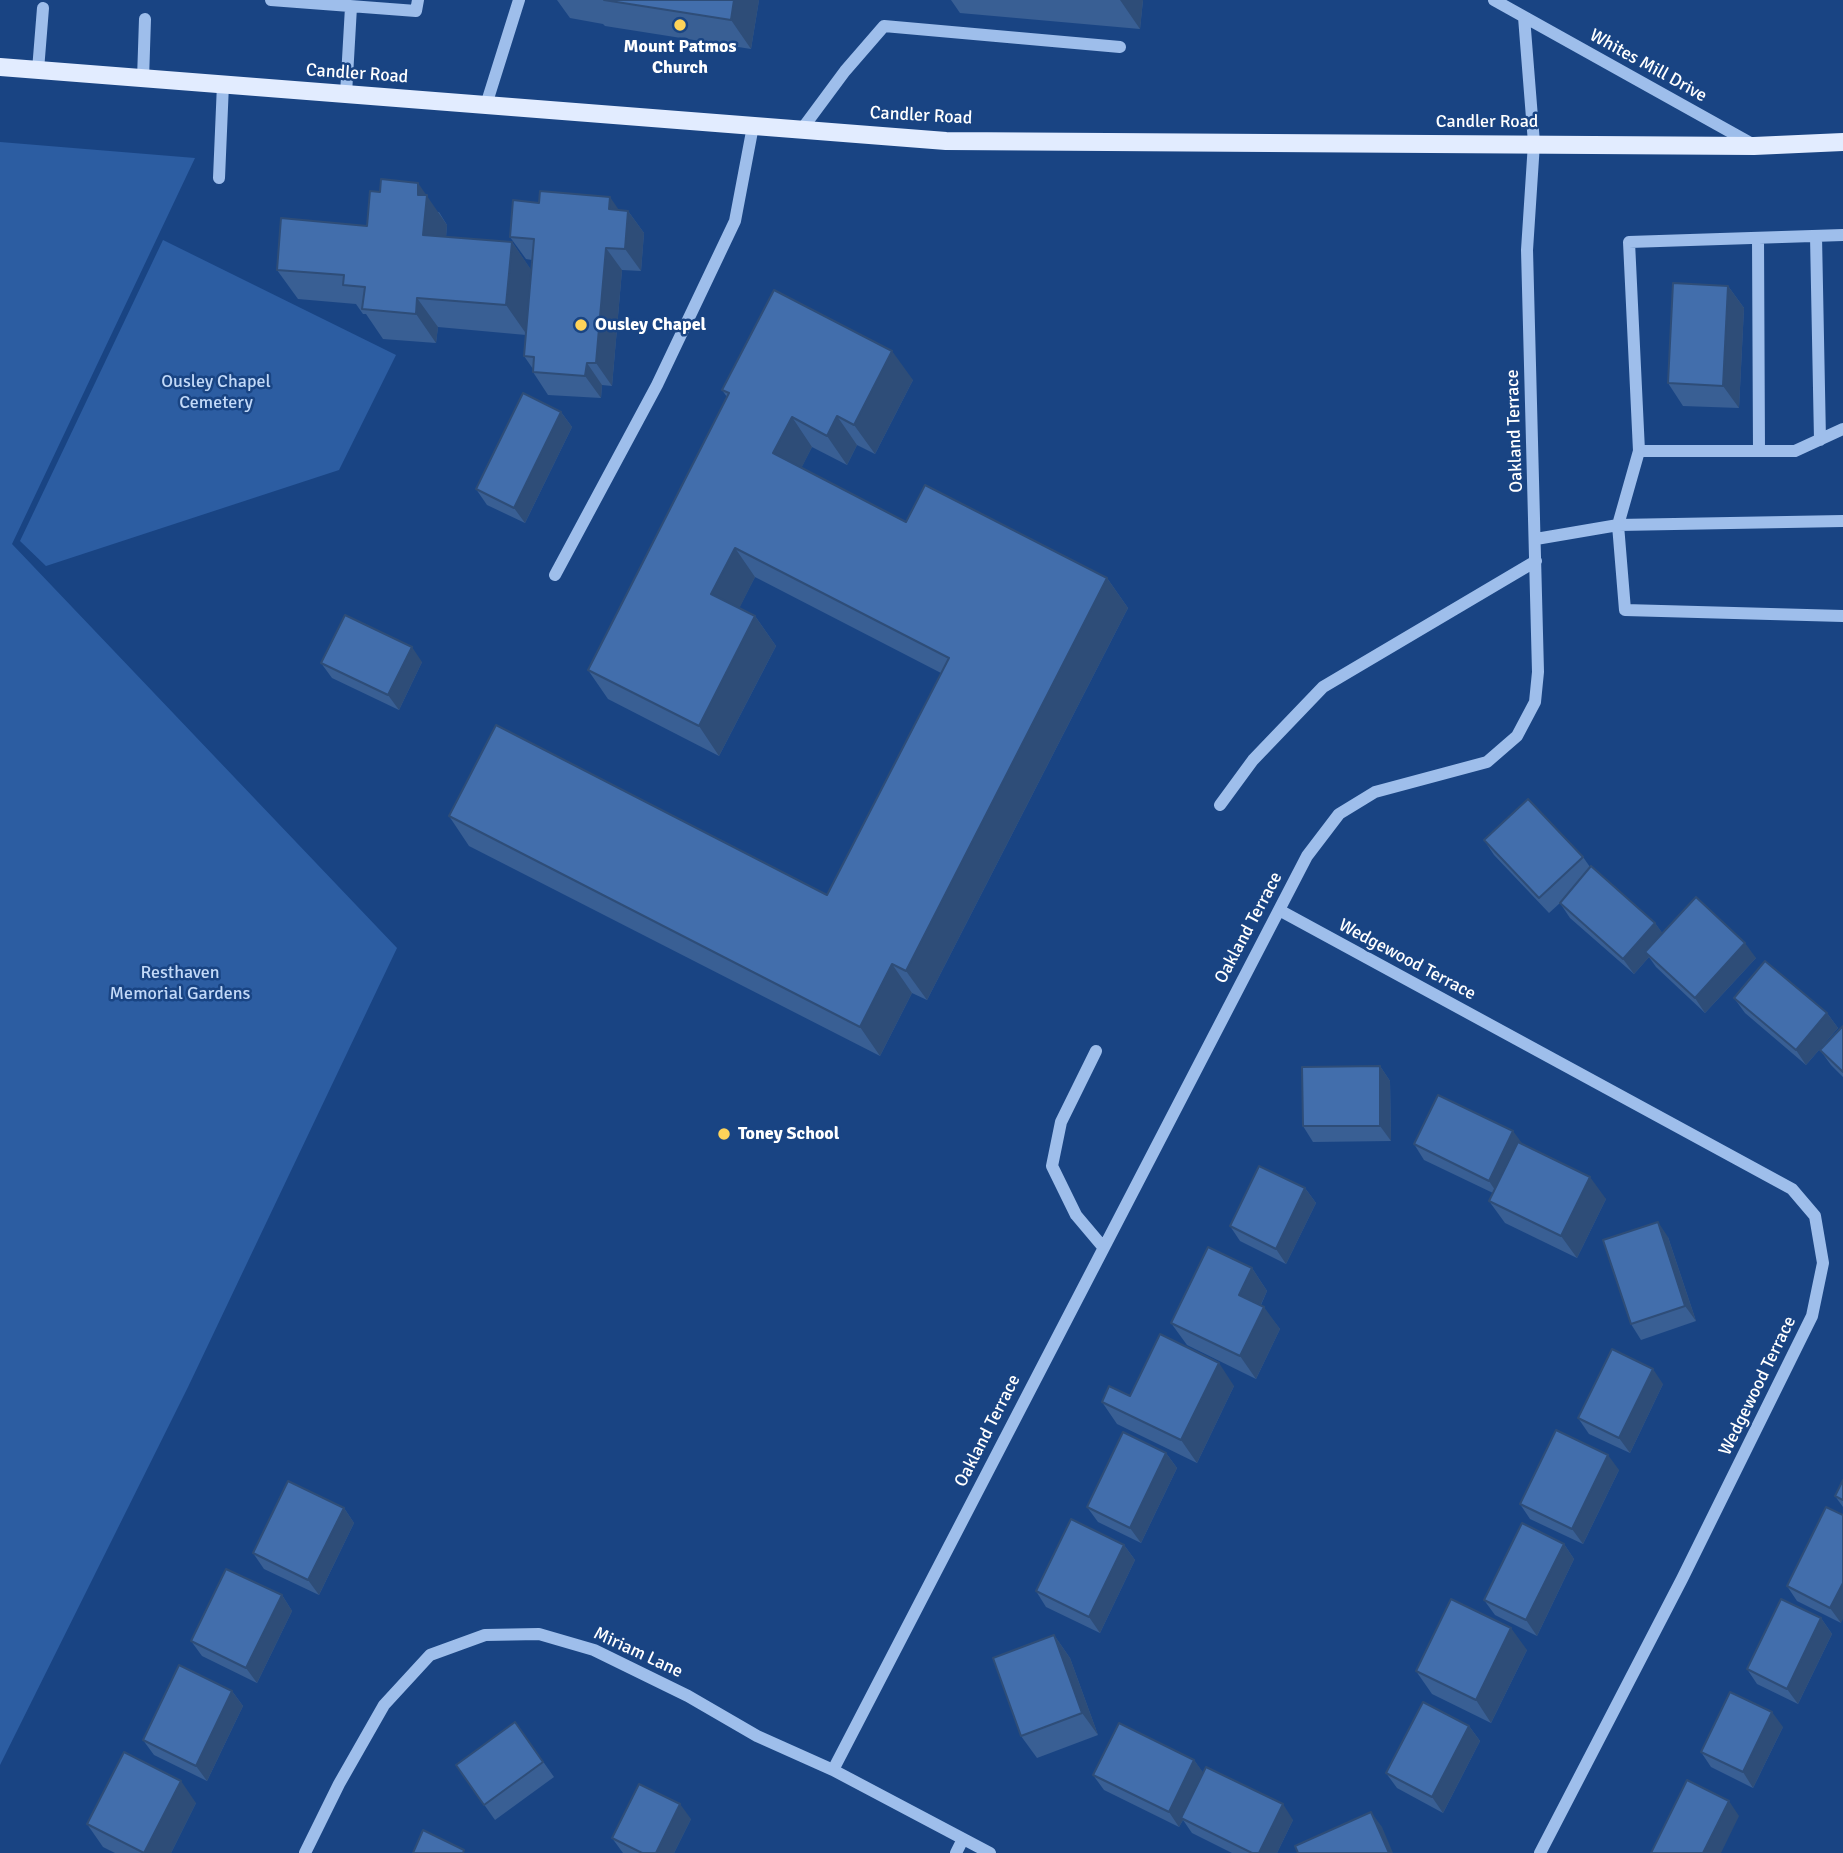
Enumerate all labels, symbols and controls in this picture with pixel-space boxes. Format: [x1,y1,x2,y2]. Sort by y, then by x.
marker: Mount Patmos Church [672,17,688,33]
street label: Whites Mill Drive [1586,25,1710,107]
place label: Mount Patmos Church [624,36,736,78]
street label: Candler Road [305,60,409,88]
street label: Candler Road [869,103,973,129]
street label: Candler Road [1436,111,1538,133]
place label: Ousley Chapel [595,314,706,336]
marker: Ousley Chapel [573,317,589,333]
street label: Oakland Terrace [1502,369,1528,493]
park label: Ousley Chapel Cemetery [161,371,271,414]
street label: Oakland Terrace [1211,869,1287,987]
street label: Wedgewood Terrace [1335,915,1479,1005]
park label: Resthaven Memorial Gardens [110,962,250,1004]
place label: Toney School [738,1123,839,1145]
marker: Toney School [716,1126,732,1142]
street label: Wedgewood Terrace [1715,1313,1801,1459]
street label: Oakland Terrace [950,1371,1026,1491]
street label: Miriam Lane [590,1623,686,1683]

